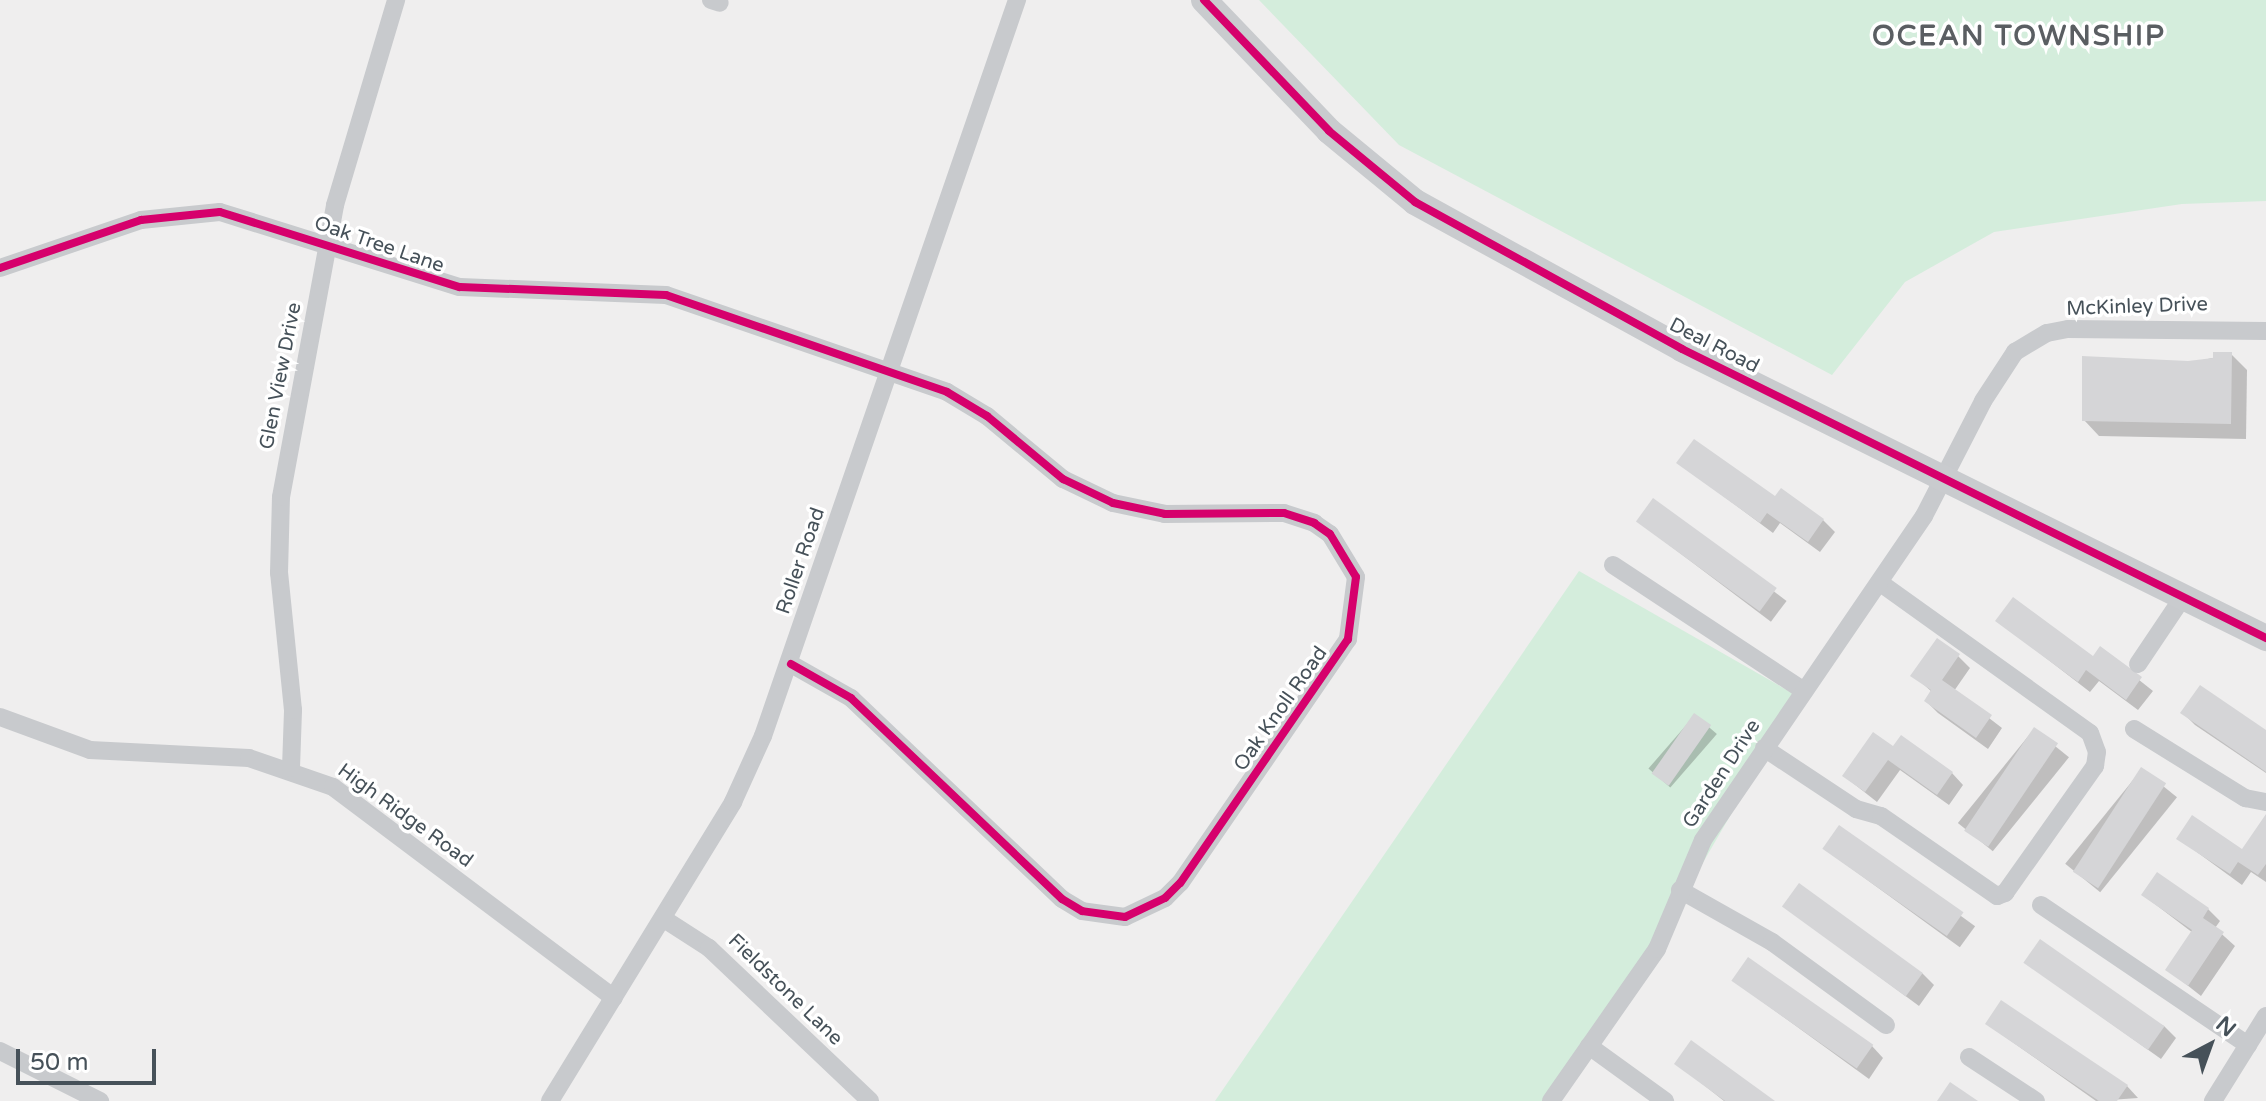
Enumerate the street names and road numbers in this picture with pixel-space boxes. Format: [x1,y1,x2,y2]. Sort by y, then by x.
street label: Oak Tree Lane [311,212,447,278]
street label: McKinley Drive [2066,293,2208,321]
street label: Glen View Drive [255,301,307,451]
street label: Deal Road [1665,313,1763,379]
street label: Roller Road [772,505,830,617]
street label: Oak Knoll Road [1229,642,1333,776]
street label: Garden Drive [1678,715,1766,833]
street label: High Ridge Road [333,759,477,873]
street label: Fieldstone Lane [723,929,847,1051]

